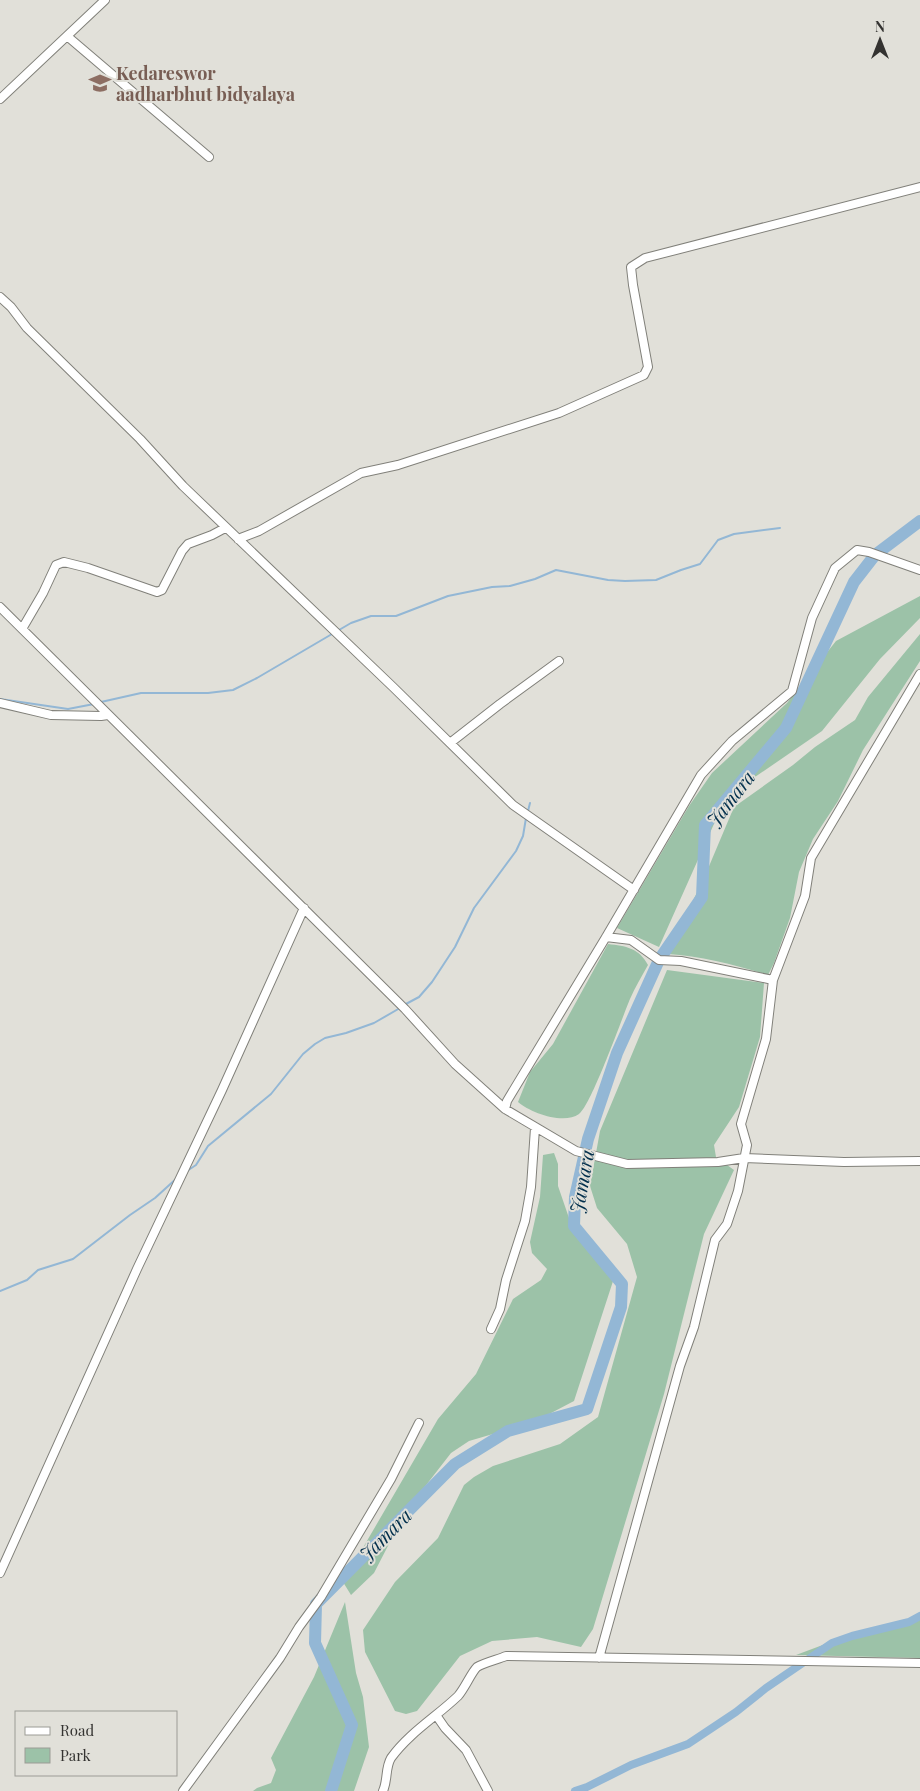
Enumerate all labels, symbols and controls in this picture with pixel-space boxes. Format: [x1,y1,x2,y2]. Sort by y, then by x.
north arrow [855,15,905,65]
text: N [875,17,885,36]
place label: Kedareswor aadharbhut bidyalaya [116,61,296,106]
school or university icon: Kedareswor aadharbhut bidyalaya [87,70,113,96]
water label: Jamara [700,765,760,831]
water label: Jamara [563,1147,599,1215]
water label: Jamara [353,1502,417,1566]
legend [15,1711,178,1776]
text: Road [60,1720,94,1740]
text: Park [60,1745,92,1765]

